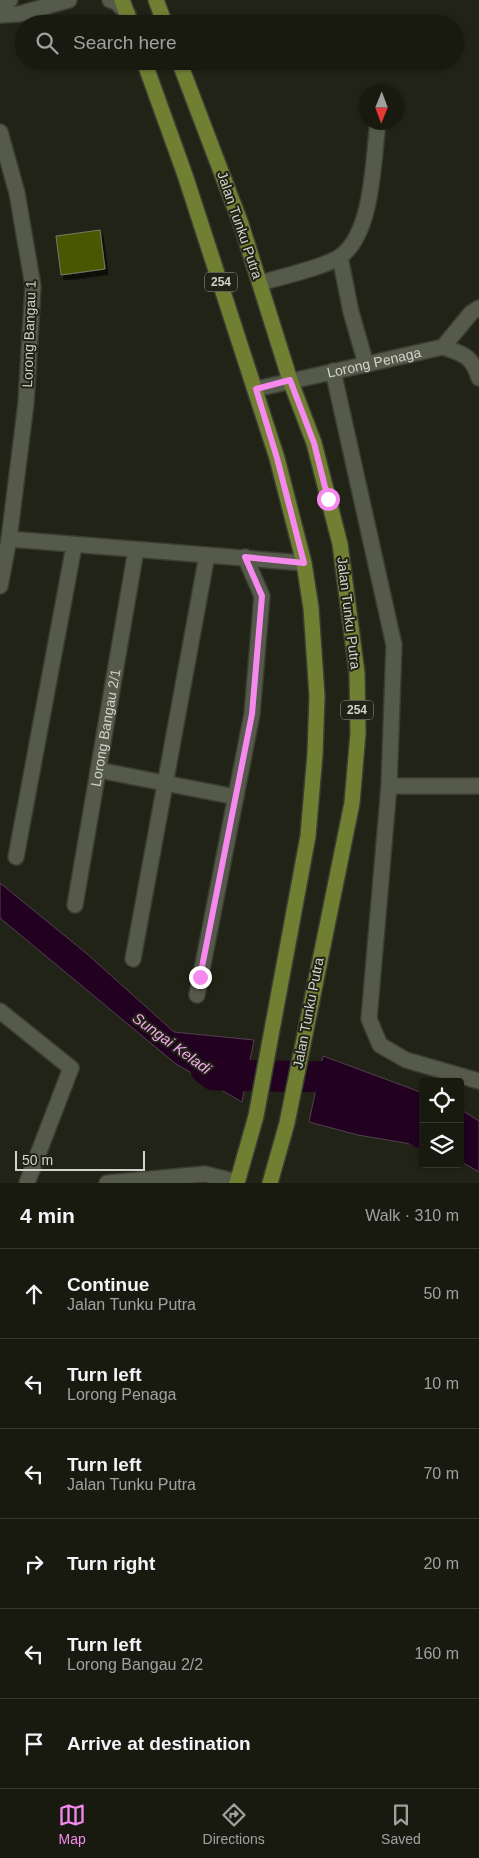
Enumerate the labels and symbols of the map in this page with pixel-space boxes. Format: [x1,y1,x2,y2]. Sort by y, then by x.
north arrow [359,85,404,130]
street label: Jalan Tunku Putra [214,169,266,281]
road number: 254 [205,272,237,292]
street label: Lorong Bangau 1 [19,280,39,388]
street label: Lorong Penaga [326,344,423,381]
route start [317,488,340,511]
street label: Jalan Tunku Putra [334,556,364,670]
street label: Lorong Bangau 2/1 [88,667,123,788]
road number: 254 [341,700,373,720]
street label: Jalan Tunku Putra [289,956,327,1070]
route end [189,966,212,989]
water label: Sungai Keladi [130,1009,215,1077]
scale bar [15,1148,145,1171]

